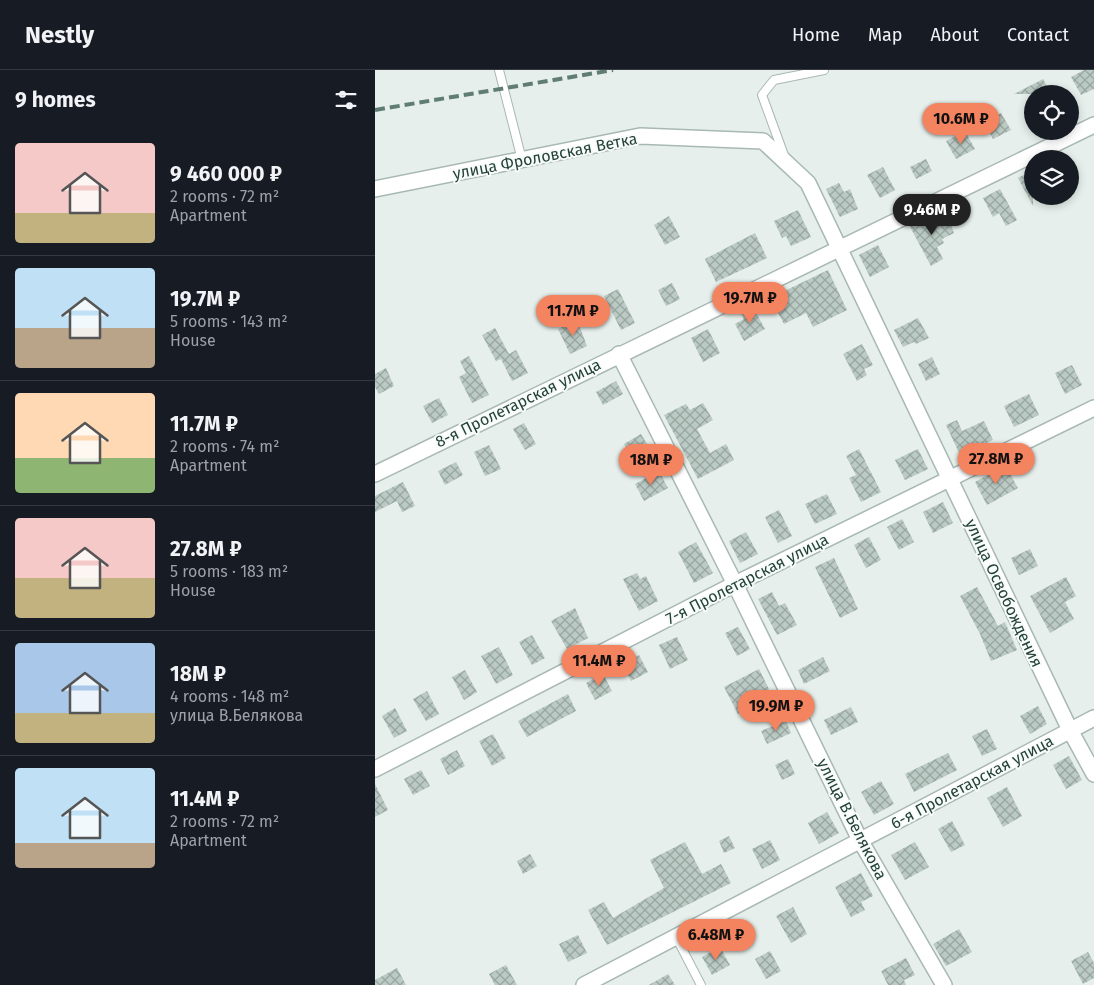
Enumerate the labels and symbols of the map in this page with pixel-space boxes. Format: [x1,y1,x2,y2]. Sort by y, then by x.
pin: 10.6M ₽ [915,102,1007,145]
street label: улица Фроловская Ветка [451,129,639,183]
pin: 9.46M ₽ [886,194,978,236]
pin: 19.7M ₽ [704,282,796,324]
pin: 11.7M ₽ [527,294,619,337]
street label: 8-я Пролетарская улица [432,355,604,451]
pin: 27.8M ₽ [950,442,1042,485]
pin: 18M ₽ [616,444,686,486]
street label: улица Освобождения [961,516,1047,670]
street label: 7-я Пролетарская улица [662,530,832,628]
pin: 11.4M ₽ [553,644,645,687]
pin: 19.9M ₽ [730,690,822,732]
street label: 6-я Пролетарская улица [887,731,1057,833]
street label: улица В.Белякова [813,755,891,883]
pin: 6.48M ₽ [670,918,762,961]

